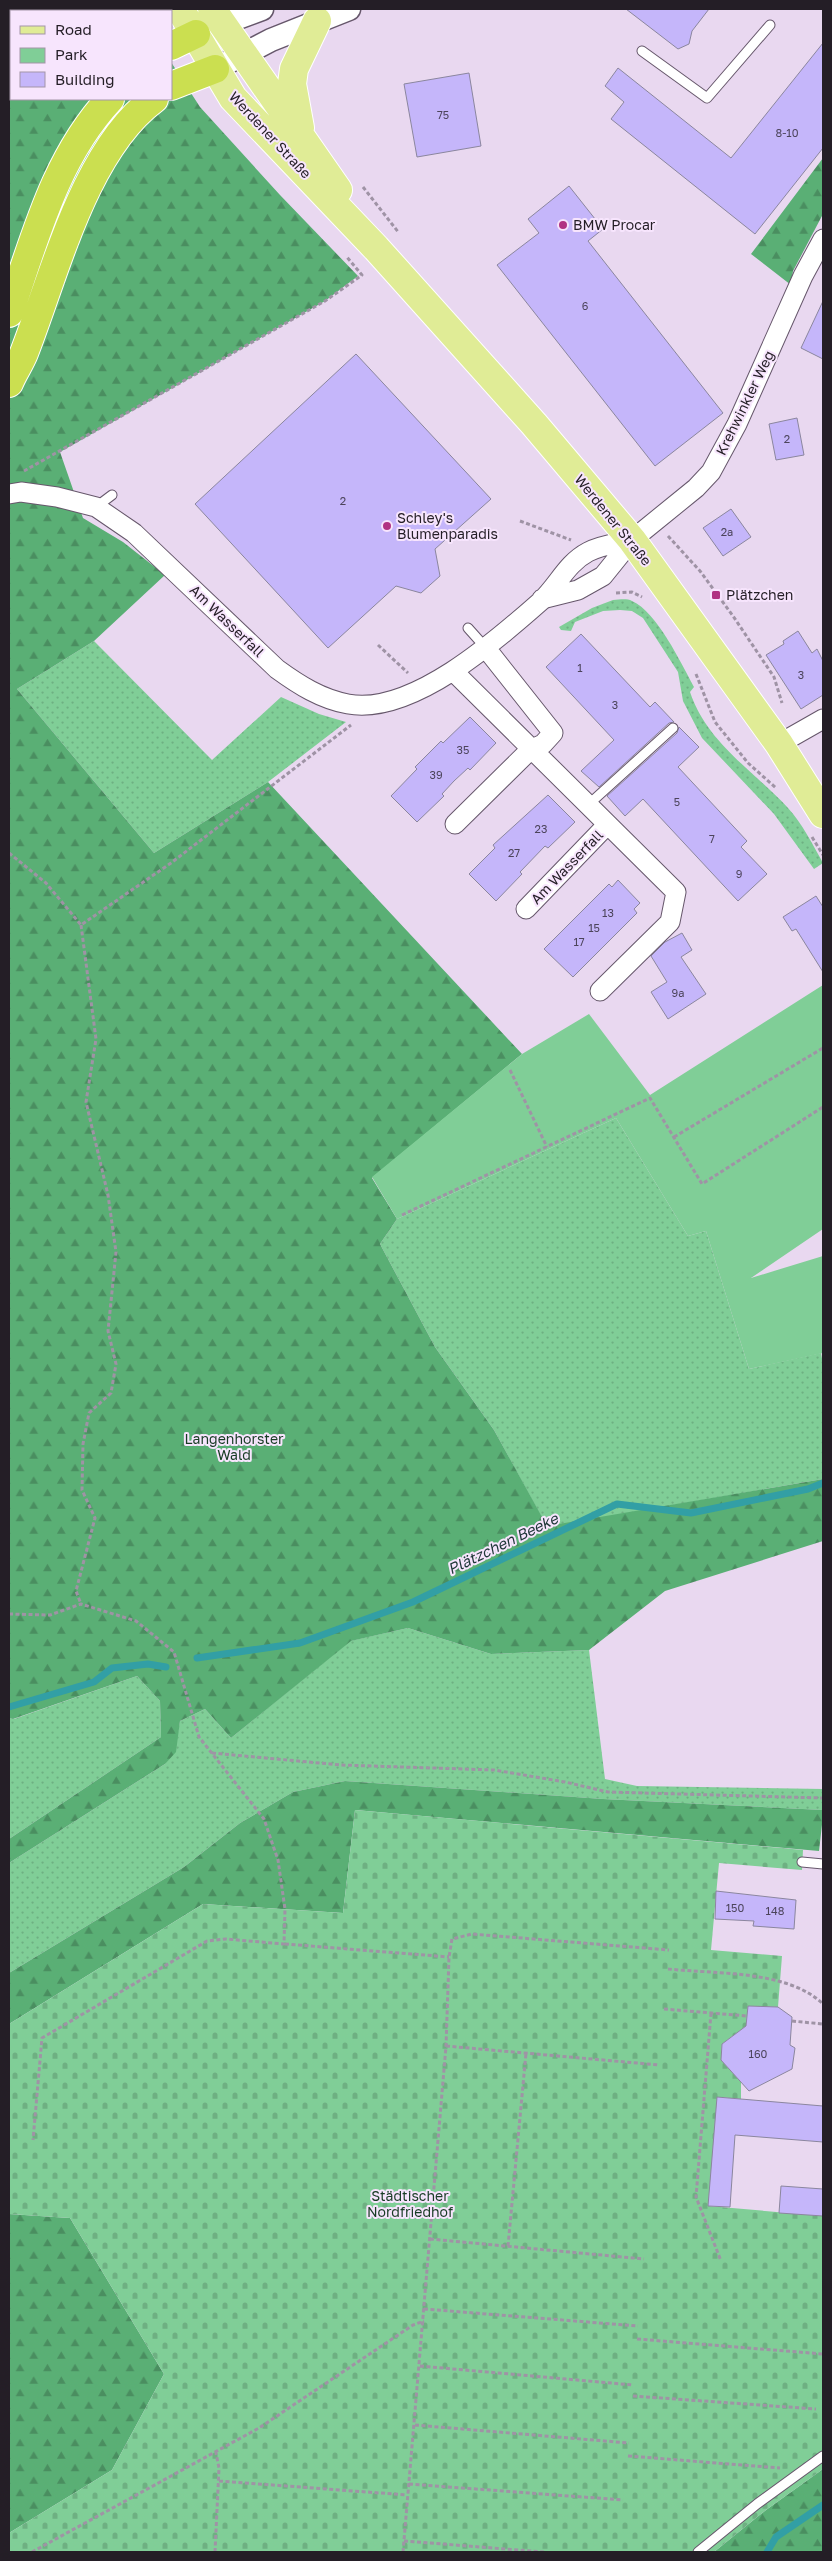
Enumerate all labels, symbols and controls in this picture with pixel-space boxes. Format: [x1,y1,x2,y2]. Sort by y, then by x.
legend [10,10,172,100]
text: Road [55,20,92,38]
text: Park [55,45,88,63]
text: Building [55,70,115,88]
street label: Werdener Straße [226,88,315,182]
house number: 75 [437,108,449,121]
house number: 8-10 [775,126,799,139]
place label: BMW Procar [573,216,656,233]
marker: BMW Procar [557,219,569,231]
house number: 6 [582,299,589,312]
street label: Krehwinkler Weg [712,348,777,458]
house number: 2 [784,432,790,445]
street label: Werdener Straße [571,471,655,569]
house number: 2 [340,494,346,507]
place label: Schley's Blumenparadis [397,509,498,542]
marker: Schley's Blumenparadis [381,520,393,532]
house number: 2a [721,525,733,538]
street label: Am Wasserfall [187,581,268,660]
place label: Plätzchen [726,586,793,603]
marker: Plätzchen [710,589,722,601]
house number: 1 [577,661,583,674]
house number: 3 [798,668,804,681]
house number: 3 [612,698,618,711]
house number: 35 [457,743,469,756]
house number: 39 [429,768,443,781]
house number: 5 [674,795,680,808]
house number: 23 [535,822,547,835]
street label: Am Wasserfall [527,826,606,907]
house number: 7 [709,832,715,845]
house number: 27 [508,846,520,859]
house number: 9 [736,867,742,880]
house number: 13 [602,906,614,919]
house number: 15 [588,921,600,934]
house number: 17 [573,935,585,948]
house number: 9a [672,986,684,999]
park label: Langenhorster Wald [184,1430,284,1463]
water label: Plätzchen Beeke [445,1508,562,1578]
house number: 150 [726,1901,744,1914]
house number: 148 [766,1904,785,1917]
house number: 160 [749,2047,768,2060]
park label: Städtischer Nordfriedhof [367,2187,453,2220]

